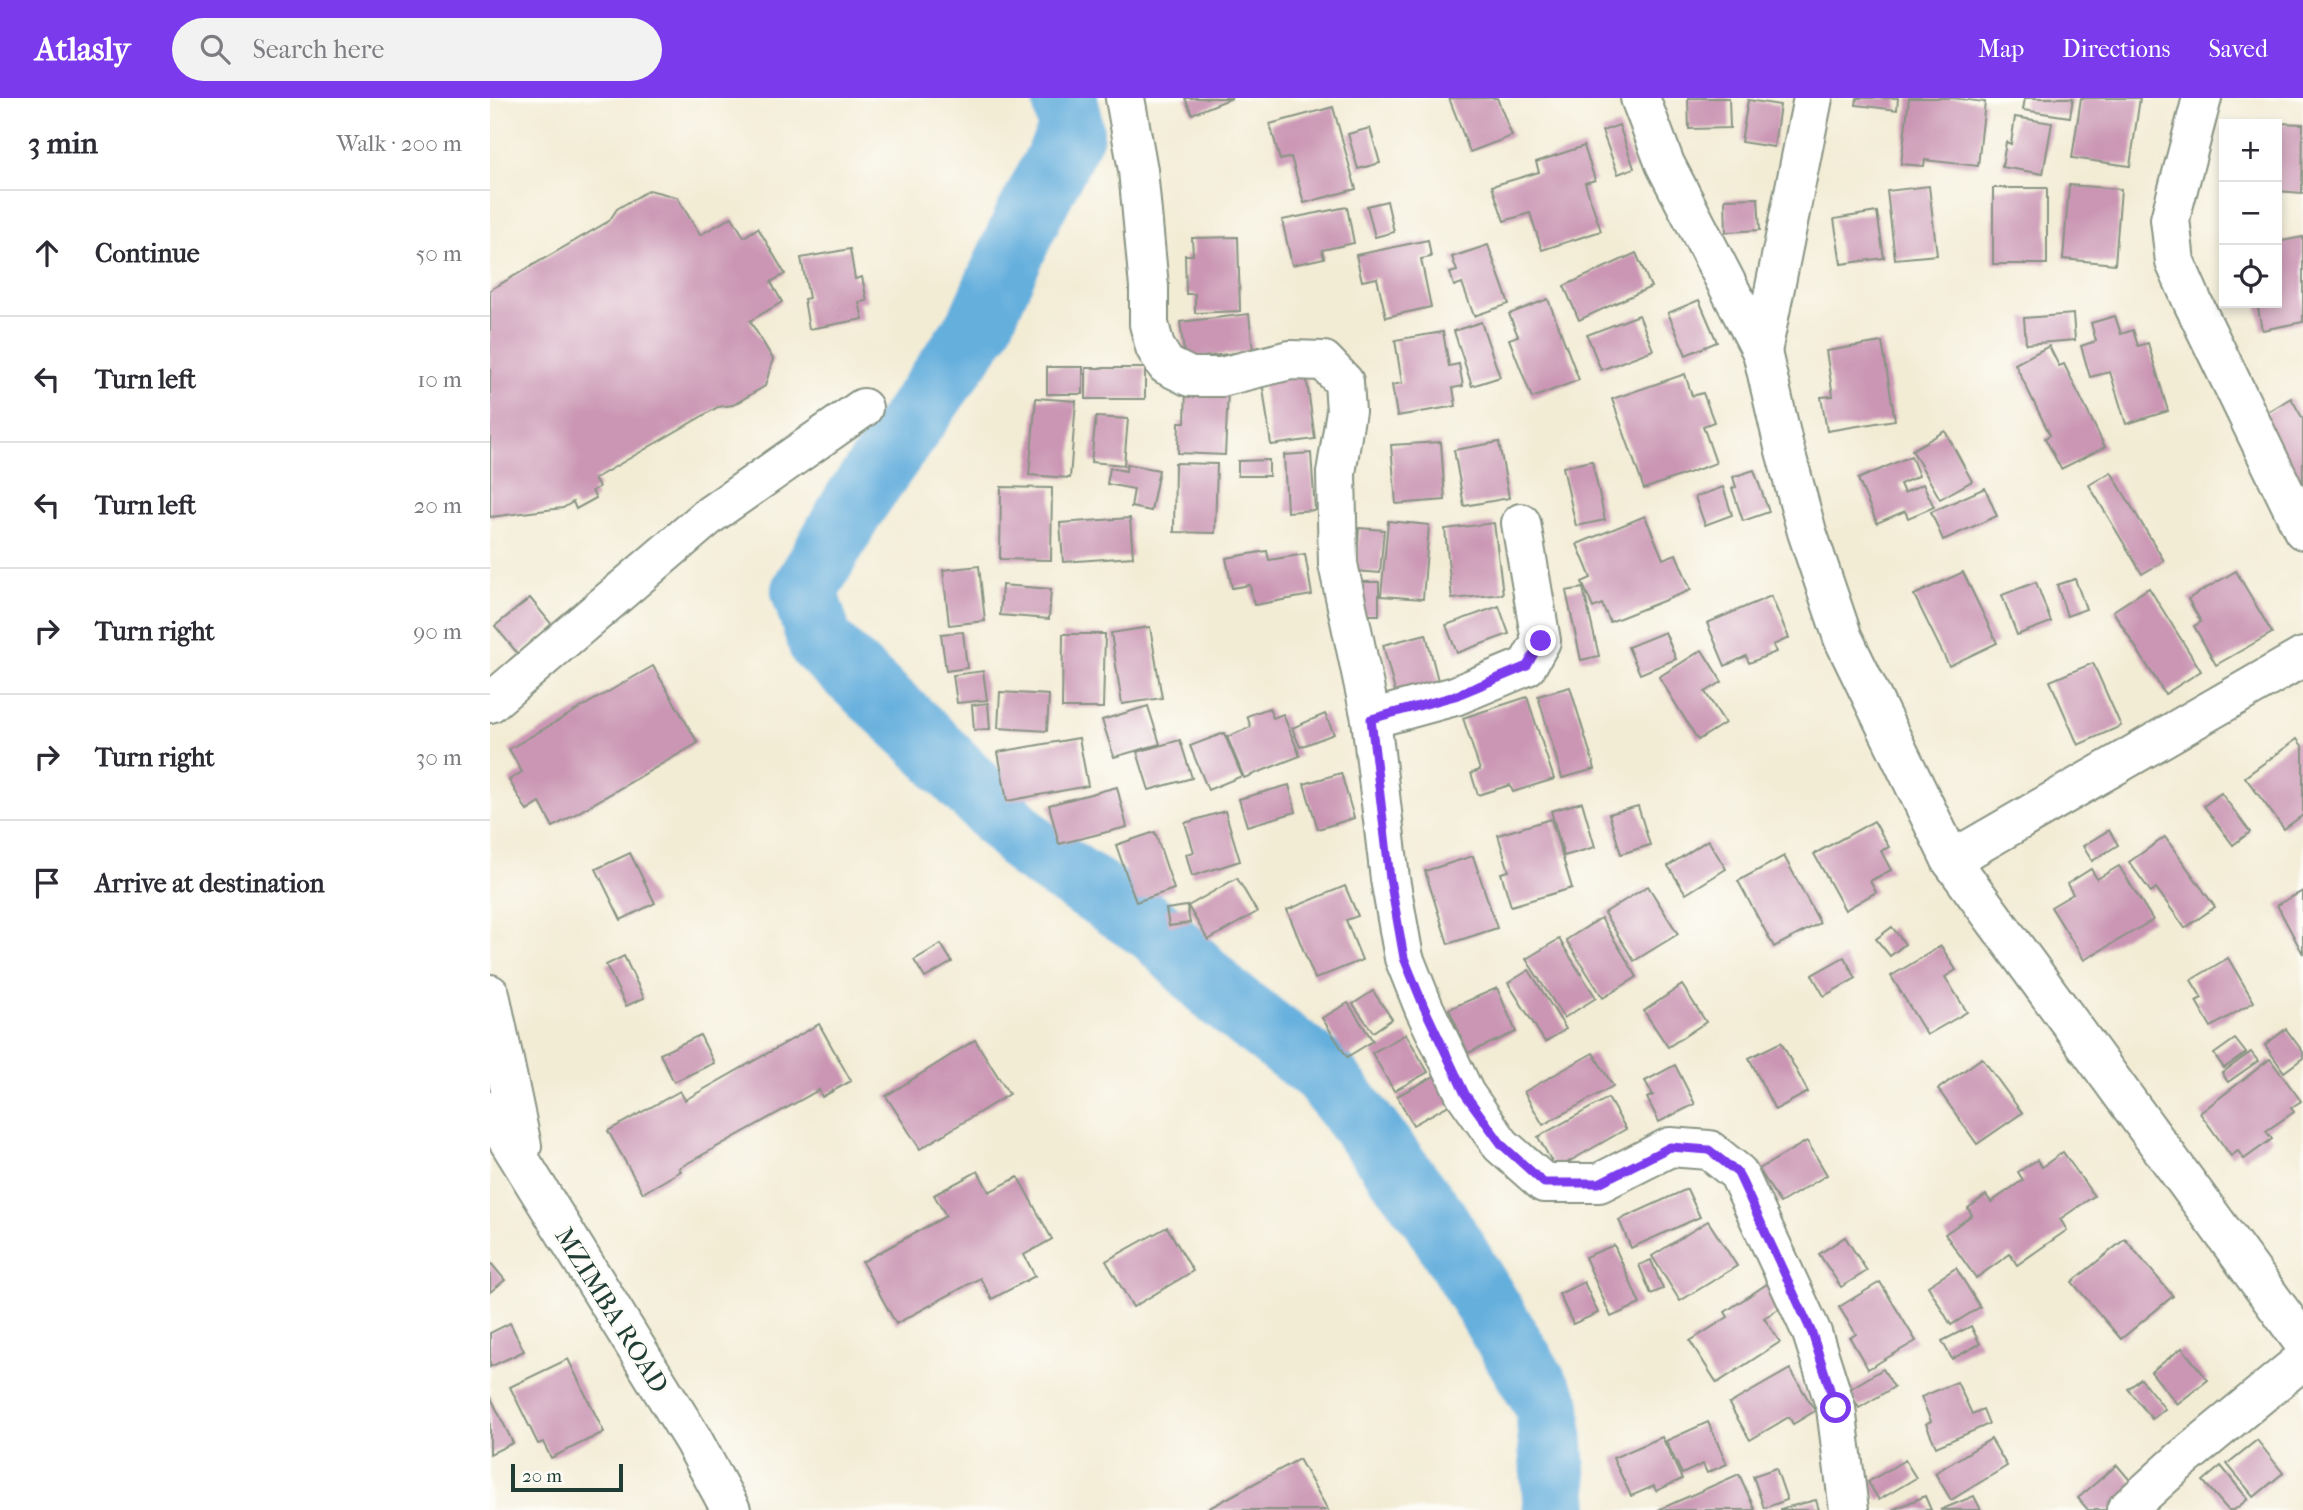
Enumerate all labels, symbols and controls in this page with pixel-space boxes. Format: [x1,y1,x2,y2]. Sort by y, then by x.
search box [172,18,662,81]
text: Atlasly [35,30,130,69]
icon: search [196,30,234,68]
text: Search here [252,34,384,65]
text: Map [1978,35,2024,63]
text: Directions [2062,35,2170,63]
text: Saved [2208,35,2268,63]
map controls [2219,119,2282,308]
button: + [2219,119,2282,182]
text: 3 min [28,126,98,161]
text: Walk · 200 m [336,130,462,157]
button: − [2219,182,2282,245]
icon: ahead [28,234,66,272]
text: Continue [95,238,200,269]
text: 50 m [415,240,462,267]
button: locate [2219,245,2282,308]
icon: left [28,360,66,398]
text: Turn left [95,364,196,395]
text: 10 m [417,366,462,393]
icon: left [28,486,66,524]
text: Turn left [95,490,196,521]
text: 20 m [413,492,462,519]
icon: right [28,612,66,650]
text: Turn right [95,616,215,647]
text: 90 m [413,618,462,645]
route end [1525,625,1556,656]
icon: right [28,738,66,776]
text: Turn right [95,742,215,773]
text: 30 m [416,744,462,771]
icon: arrive [28,864,66,902]
text: Arrive at destination [95,868,325,899]
street label: MZIMBA ROAD [548,1222,675,1399]
route start [1820,1392,1851,1423]
scale bar [511,1461,623,1493]
text: 20 m [522,1465,562,1487]

